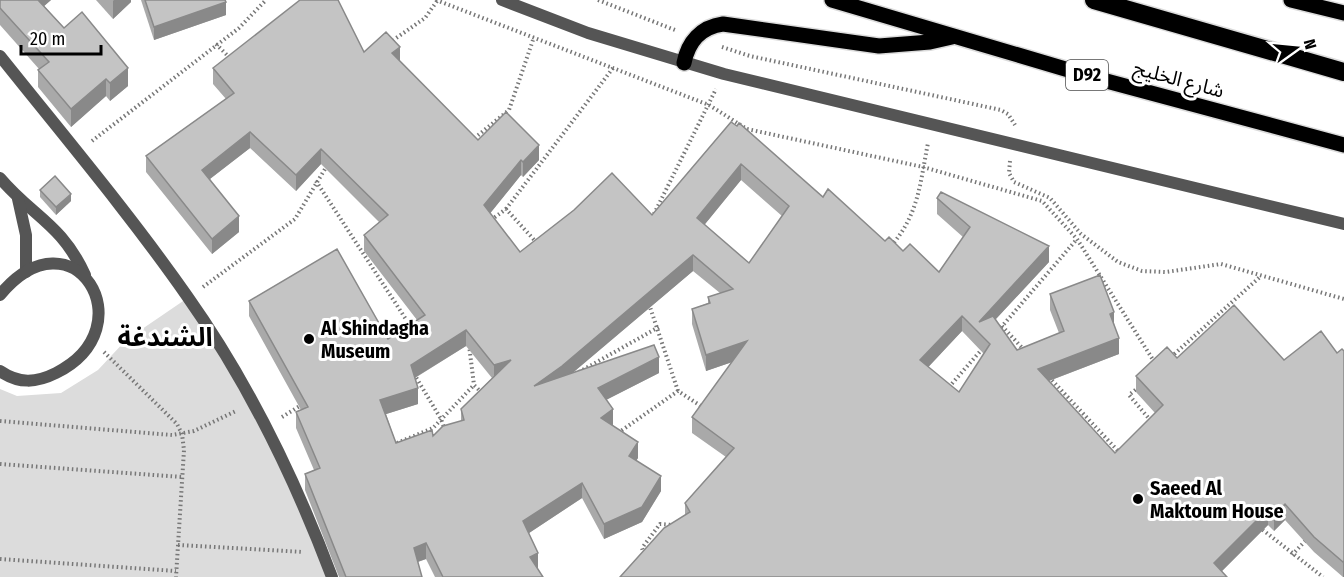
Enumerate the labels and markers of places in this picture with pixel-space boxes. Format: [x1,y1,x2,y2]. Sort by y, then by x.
place label: Al Shindagha Museum [320,316,429,363]
marker: Al Shindagha Museum [302,332,316,346]
place label: Saeed Al Maktoum House [1150,476,1284,523]
marker: Saeed Al Maktoum House [1131,492,1145,506]

